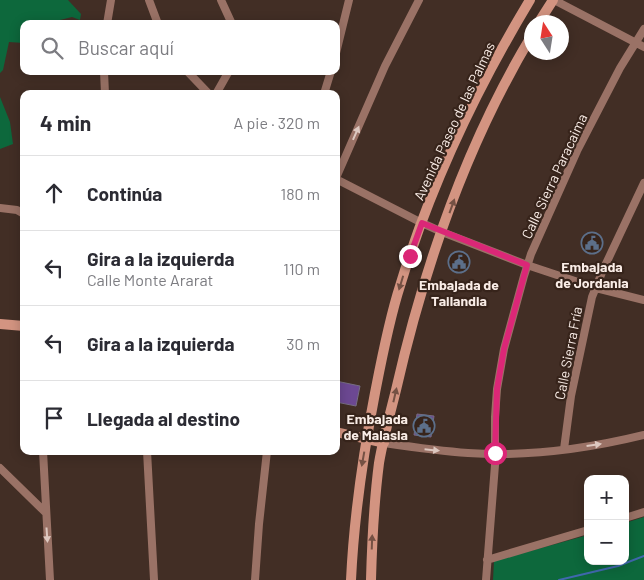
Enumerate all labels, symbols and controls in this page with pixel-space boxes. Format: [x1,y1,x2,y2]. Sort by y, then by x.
north arrow [524,15,569,60]
search box [20,20,340,75]
icon: search [38,34,66,62]
text: Buscar aquí [78,36,174,59]
street label: Avenida Paseo de las Palmas [410,39,498,203]
text: 4 min [40,110,91,135]
street label: Calle Sierra Paracaima [518,111,590,241]
text: A pie · 320 m [234,113,320,132]
one-way arrow [352,126,360,140]
icon: ahead [40,179,68,207]
text: Continúa [87,182,162,205]
text: 180 m [281,184,320,203]
one-way arrow [448,199,456,213]
public building icon: Embajada de Jordania [580,231,604,255]
route end [399,245,422,268]
text: Gira a la izquierda [87,247,235,270]
public building icon: Embajada de Tailandia [447,250,471,274]
icon: left [40,254,68,282]
place label: Embajada de Jordania [555,258,629,291]
text: 110 m [283,259,320,278]
text: Calle Monte Ararat [87,270,213,289]
one-way arrow [397,275,404,290]
place label: Embajada de Tailandia [419,276,499,309]
street label: Calle Sierra Fría [551,305,585,401]
icon: left [40,329,68,357]
text: Gira a la izquierda [87,332,235,355]
text: 30 m [286,334,320,353]
one-way arrow [391,388,399,403]
icon: arrive [40,404,68,432]
text: Llegada al destino [87,407,240,430]
place label: Embajada de Malasia [343,410,408,443]
public building icon: Embajada de Malasia [412,414,436,438]
one-way arrow [586,441,602,449]
route start [484,442,507,465]
one-way arrow [424,446,440,454]
one-way arrow [358,451,366,467]
map controls [584,475,629,565]
button: + [584,475,629,520]
button: − [584,520,629,565]
one-way arrow [43,527,51,543]
one-way arrow [368,534,376,550]

